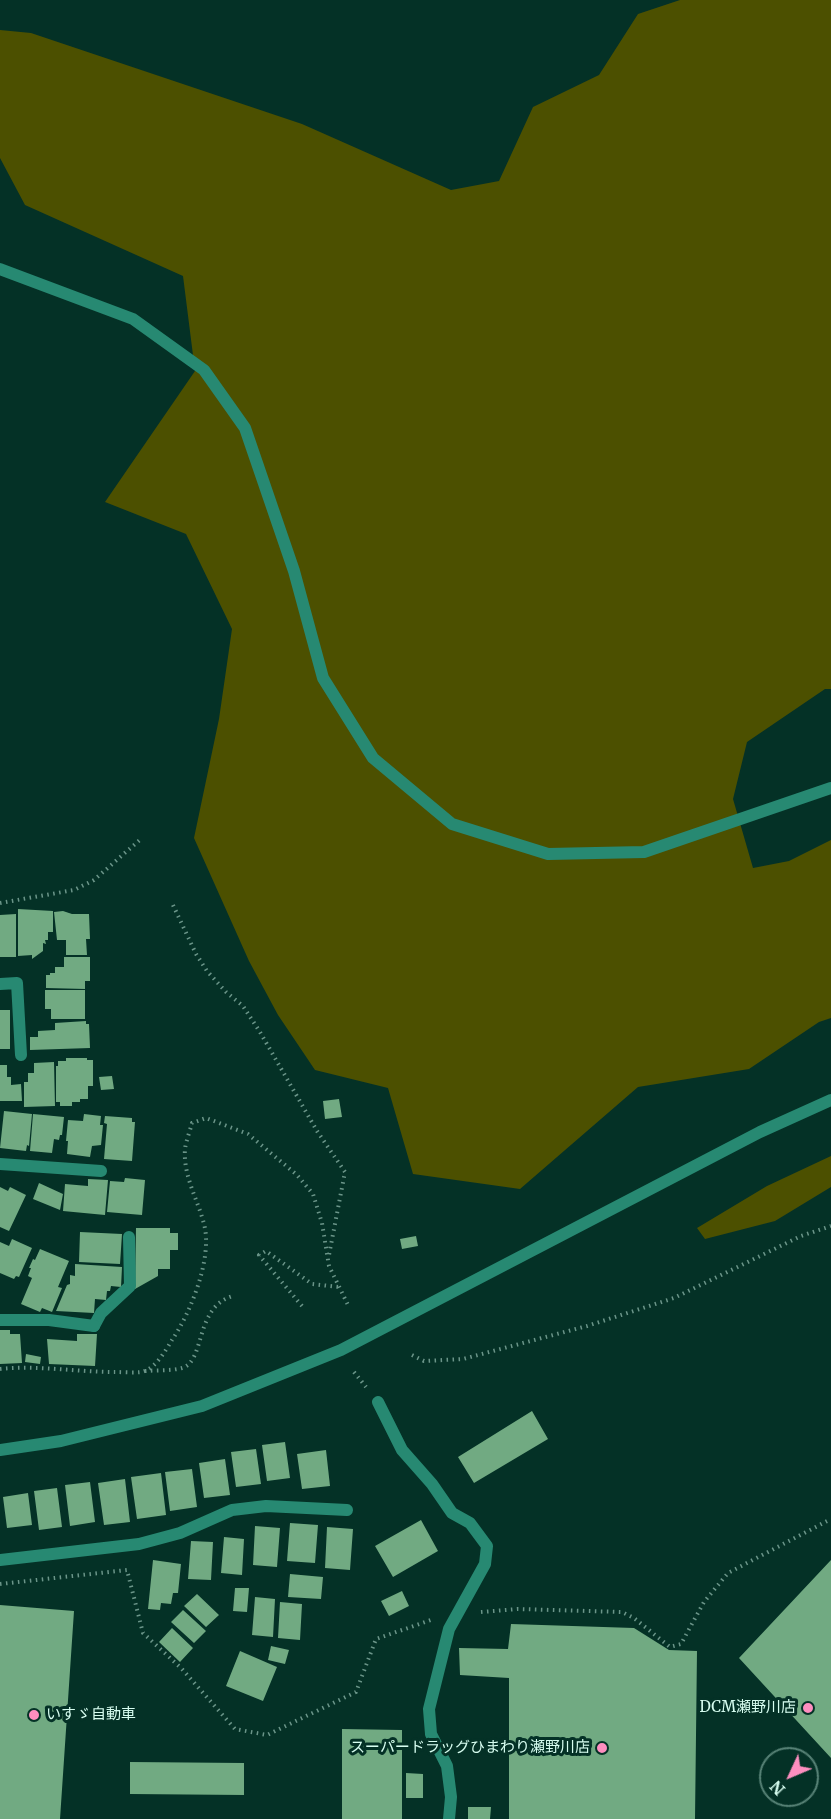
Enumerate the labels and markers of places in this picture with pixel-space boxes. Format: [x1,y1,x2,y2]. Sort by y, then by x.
place label: DCM瀬野川店 [699,1699,796,1717]
marker: DCM瀬野川店 [801,1701,815,1715]
place label: いすゞ自動車 [46,1706,136,1724]
marker: いすゞ自動車 [27,1708,41,1722]
place label: スーパードラッグひまわり瀬野川店 [350,1739,590,1757]
marker: スーパードラッグひまわり瀬野川店 [595,1741,609,1755]

